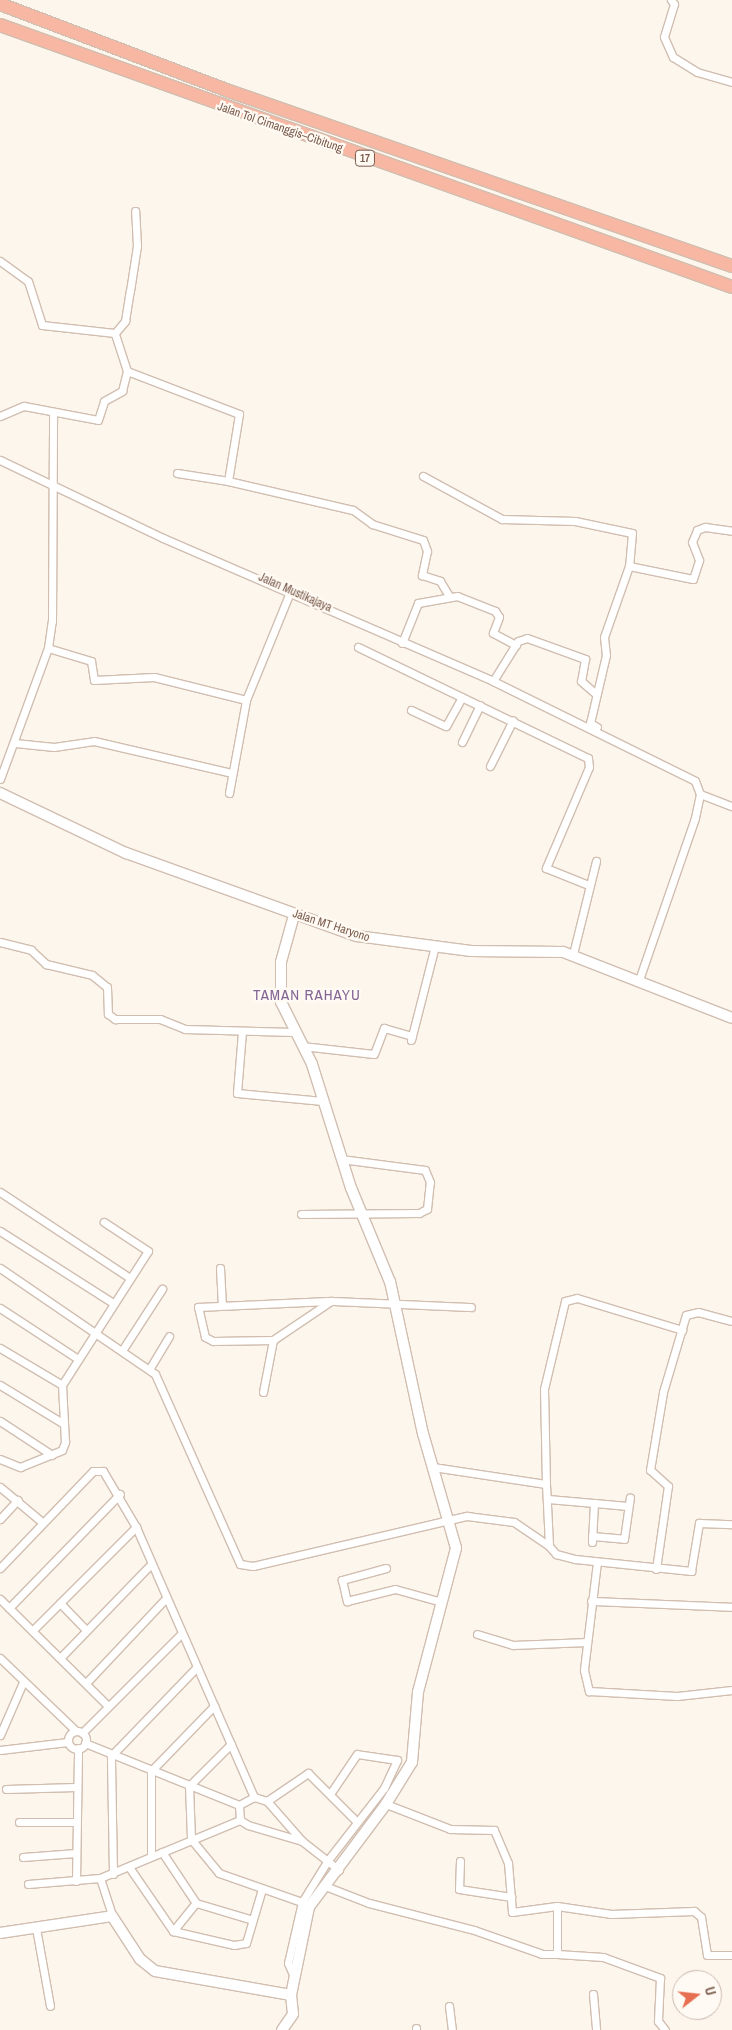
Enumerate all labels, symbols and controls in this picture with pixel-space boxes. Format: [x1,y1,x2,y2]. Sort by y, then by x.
street label: Jalan Tol Cimanggis–Cibitung [215,100,345,156]
road number: 17 [354,150,376,167]
street label: Jalan Mustikajaya [256,570,334,616]
street label: Jalan MT Haryono [291,907,371,945]
district label: TAMAN RAHAYU [252,986,362,1004]
north arrow [672,1970,722,2020]
text: U [701,1985,720,1998]

